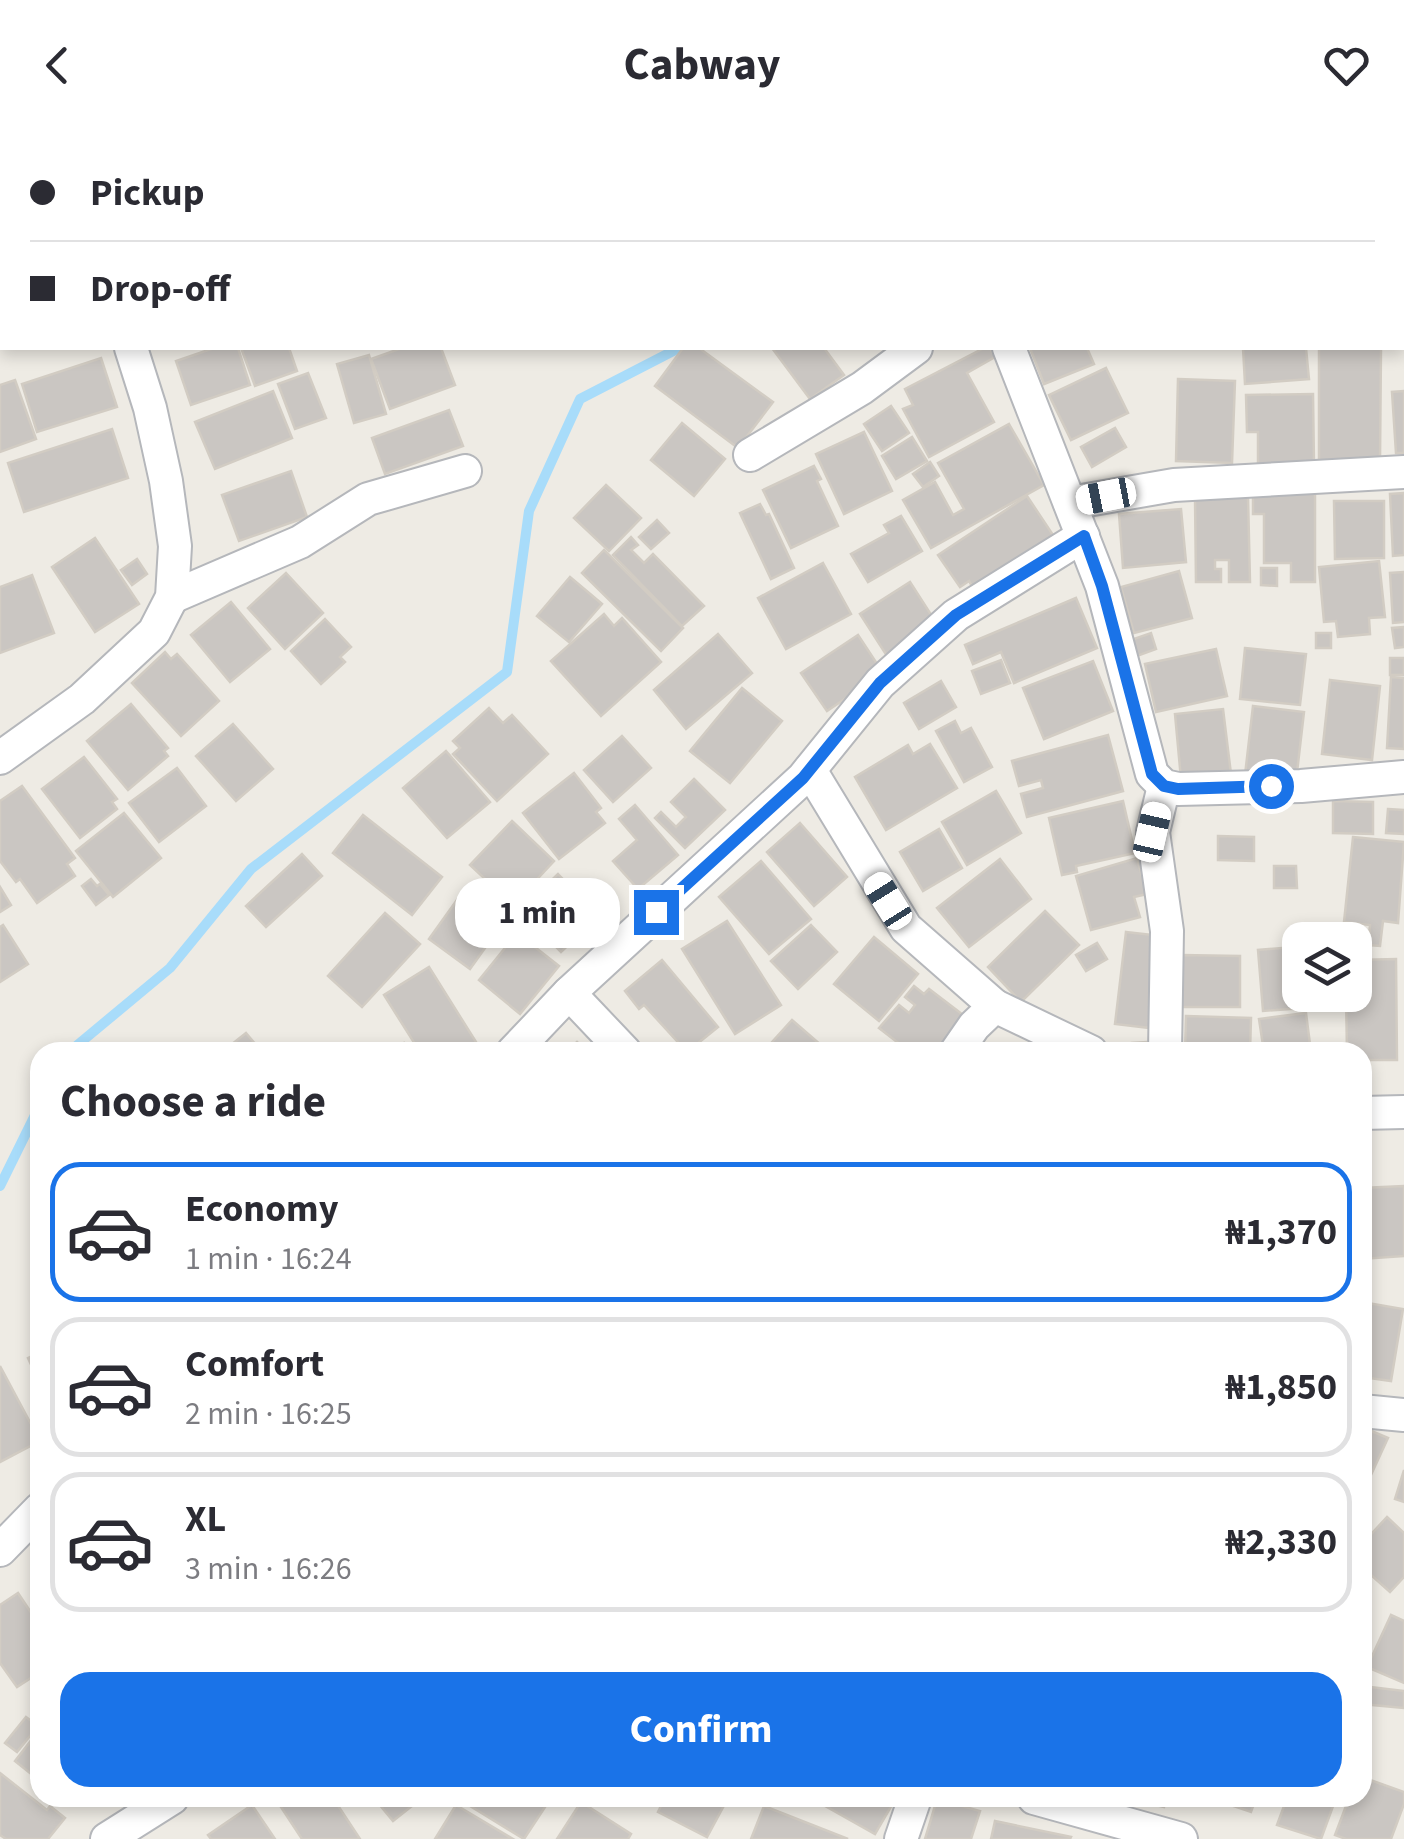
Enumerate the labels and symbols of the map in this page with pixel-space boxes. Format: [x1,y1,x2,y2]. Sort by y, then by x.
car [1074,476,1138,516]
route start [1249,764,1294,809]
car [1131,799,1173,865]
car [859,868,917,934]
callout: 1 min [456,877,621,947]
route end [634,890,679,935]

